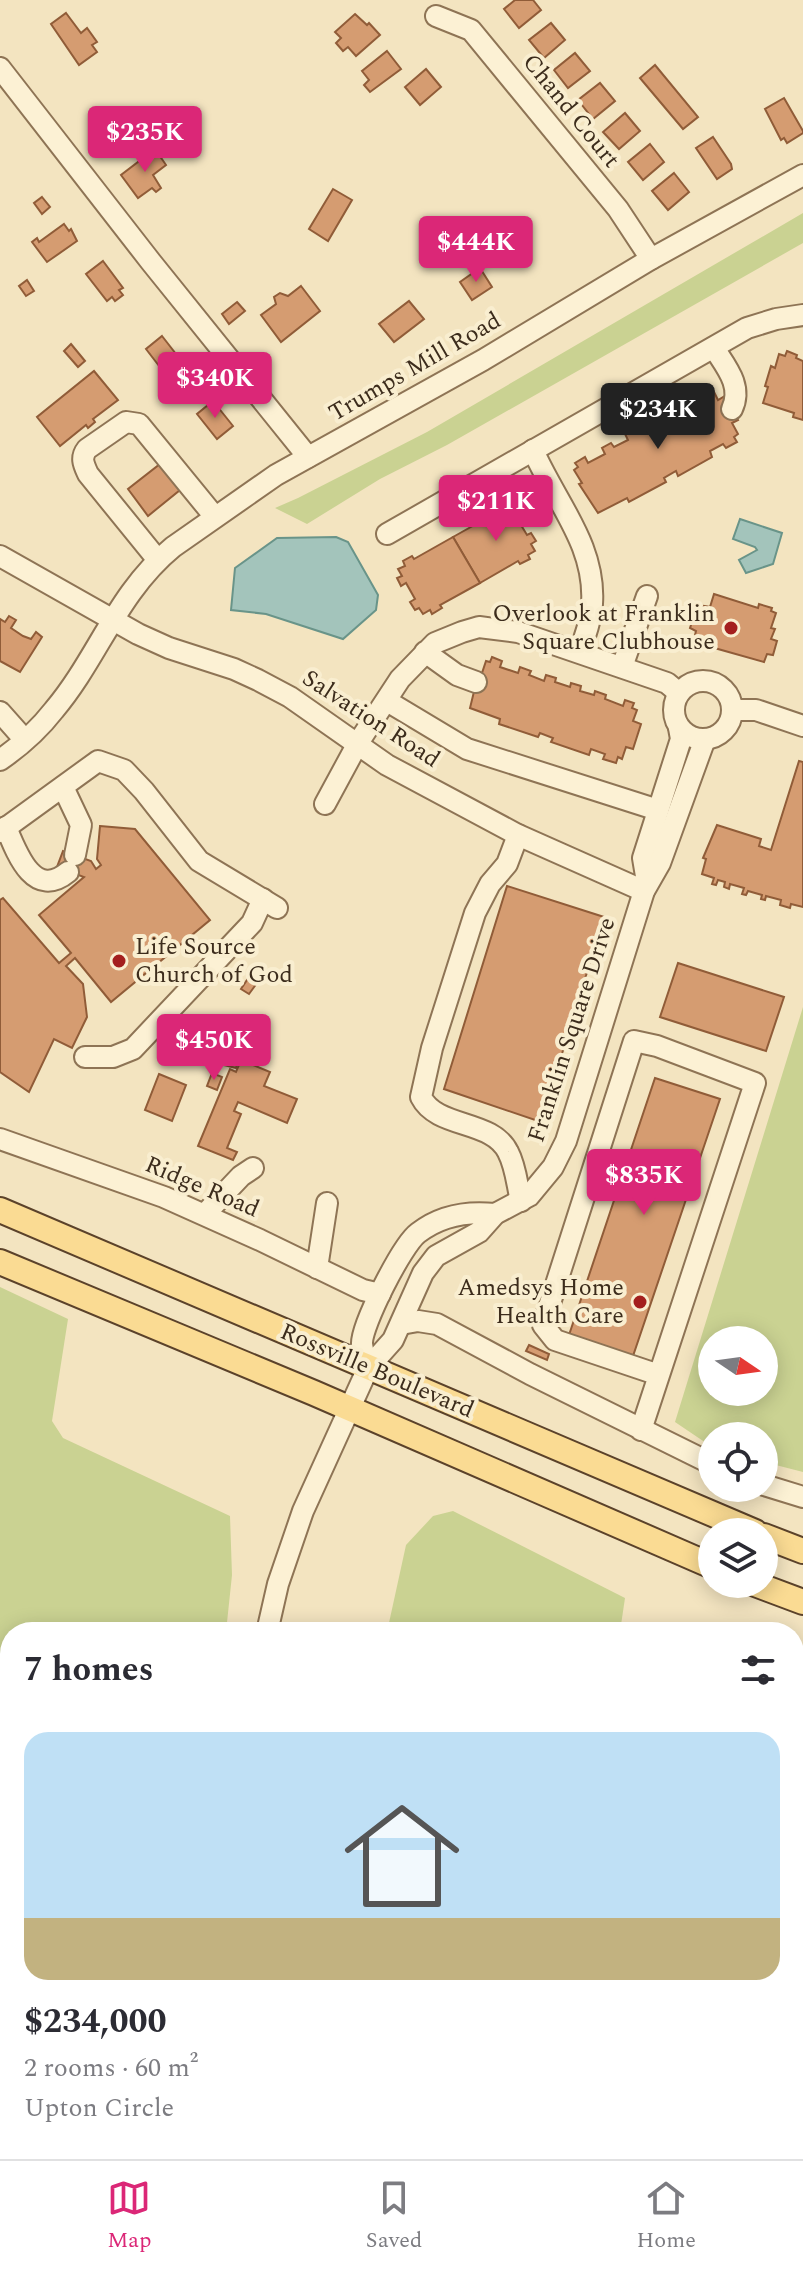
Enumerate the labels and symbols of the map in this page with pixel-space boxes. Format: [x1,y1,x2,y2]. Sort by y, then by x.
street label: Chand Court [514,46,628,176]
pin: $235K [89,106,201,174]
pin: $444K [420,216,532,284]
street label: Trumps Mill Road [322,303,508,431]
pin: $340K [159,352,271,420]
pin: $234K [602,383,714,451]
pin: $211K [440,475,552,543]
place label: Overlook at Franklin Square Clubhouse [493,596,715,660]
marker: Overlook at Franklin Square Clubhouse [722,619,740,637]
street label: Salvation Road [295,661,447,777]
street label: Franklin Square Drive [519,913,625,1147]
place label: Life Source Church of God [135,929,293,993]
marker: Life Source Church of God [110,952,128,970]
pin: $450K [158,1014,270,1082]
street label: Ridge Road [139,1147,265,1227]
pin: $835K [588,1149,700,1217]
place label: Amedsys Home Health Care [457,1270,624,1334]
marker: Amedsys Home Health Care [631,1293,649,1311]
street label: Rossville Boulevard [275,1314,479,1428]
north arrow [698,1326,778,1406]

